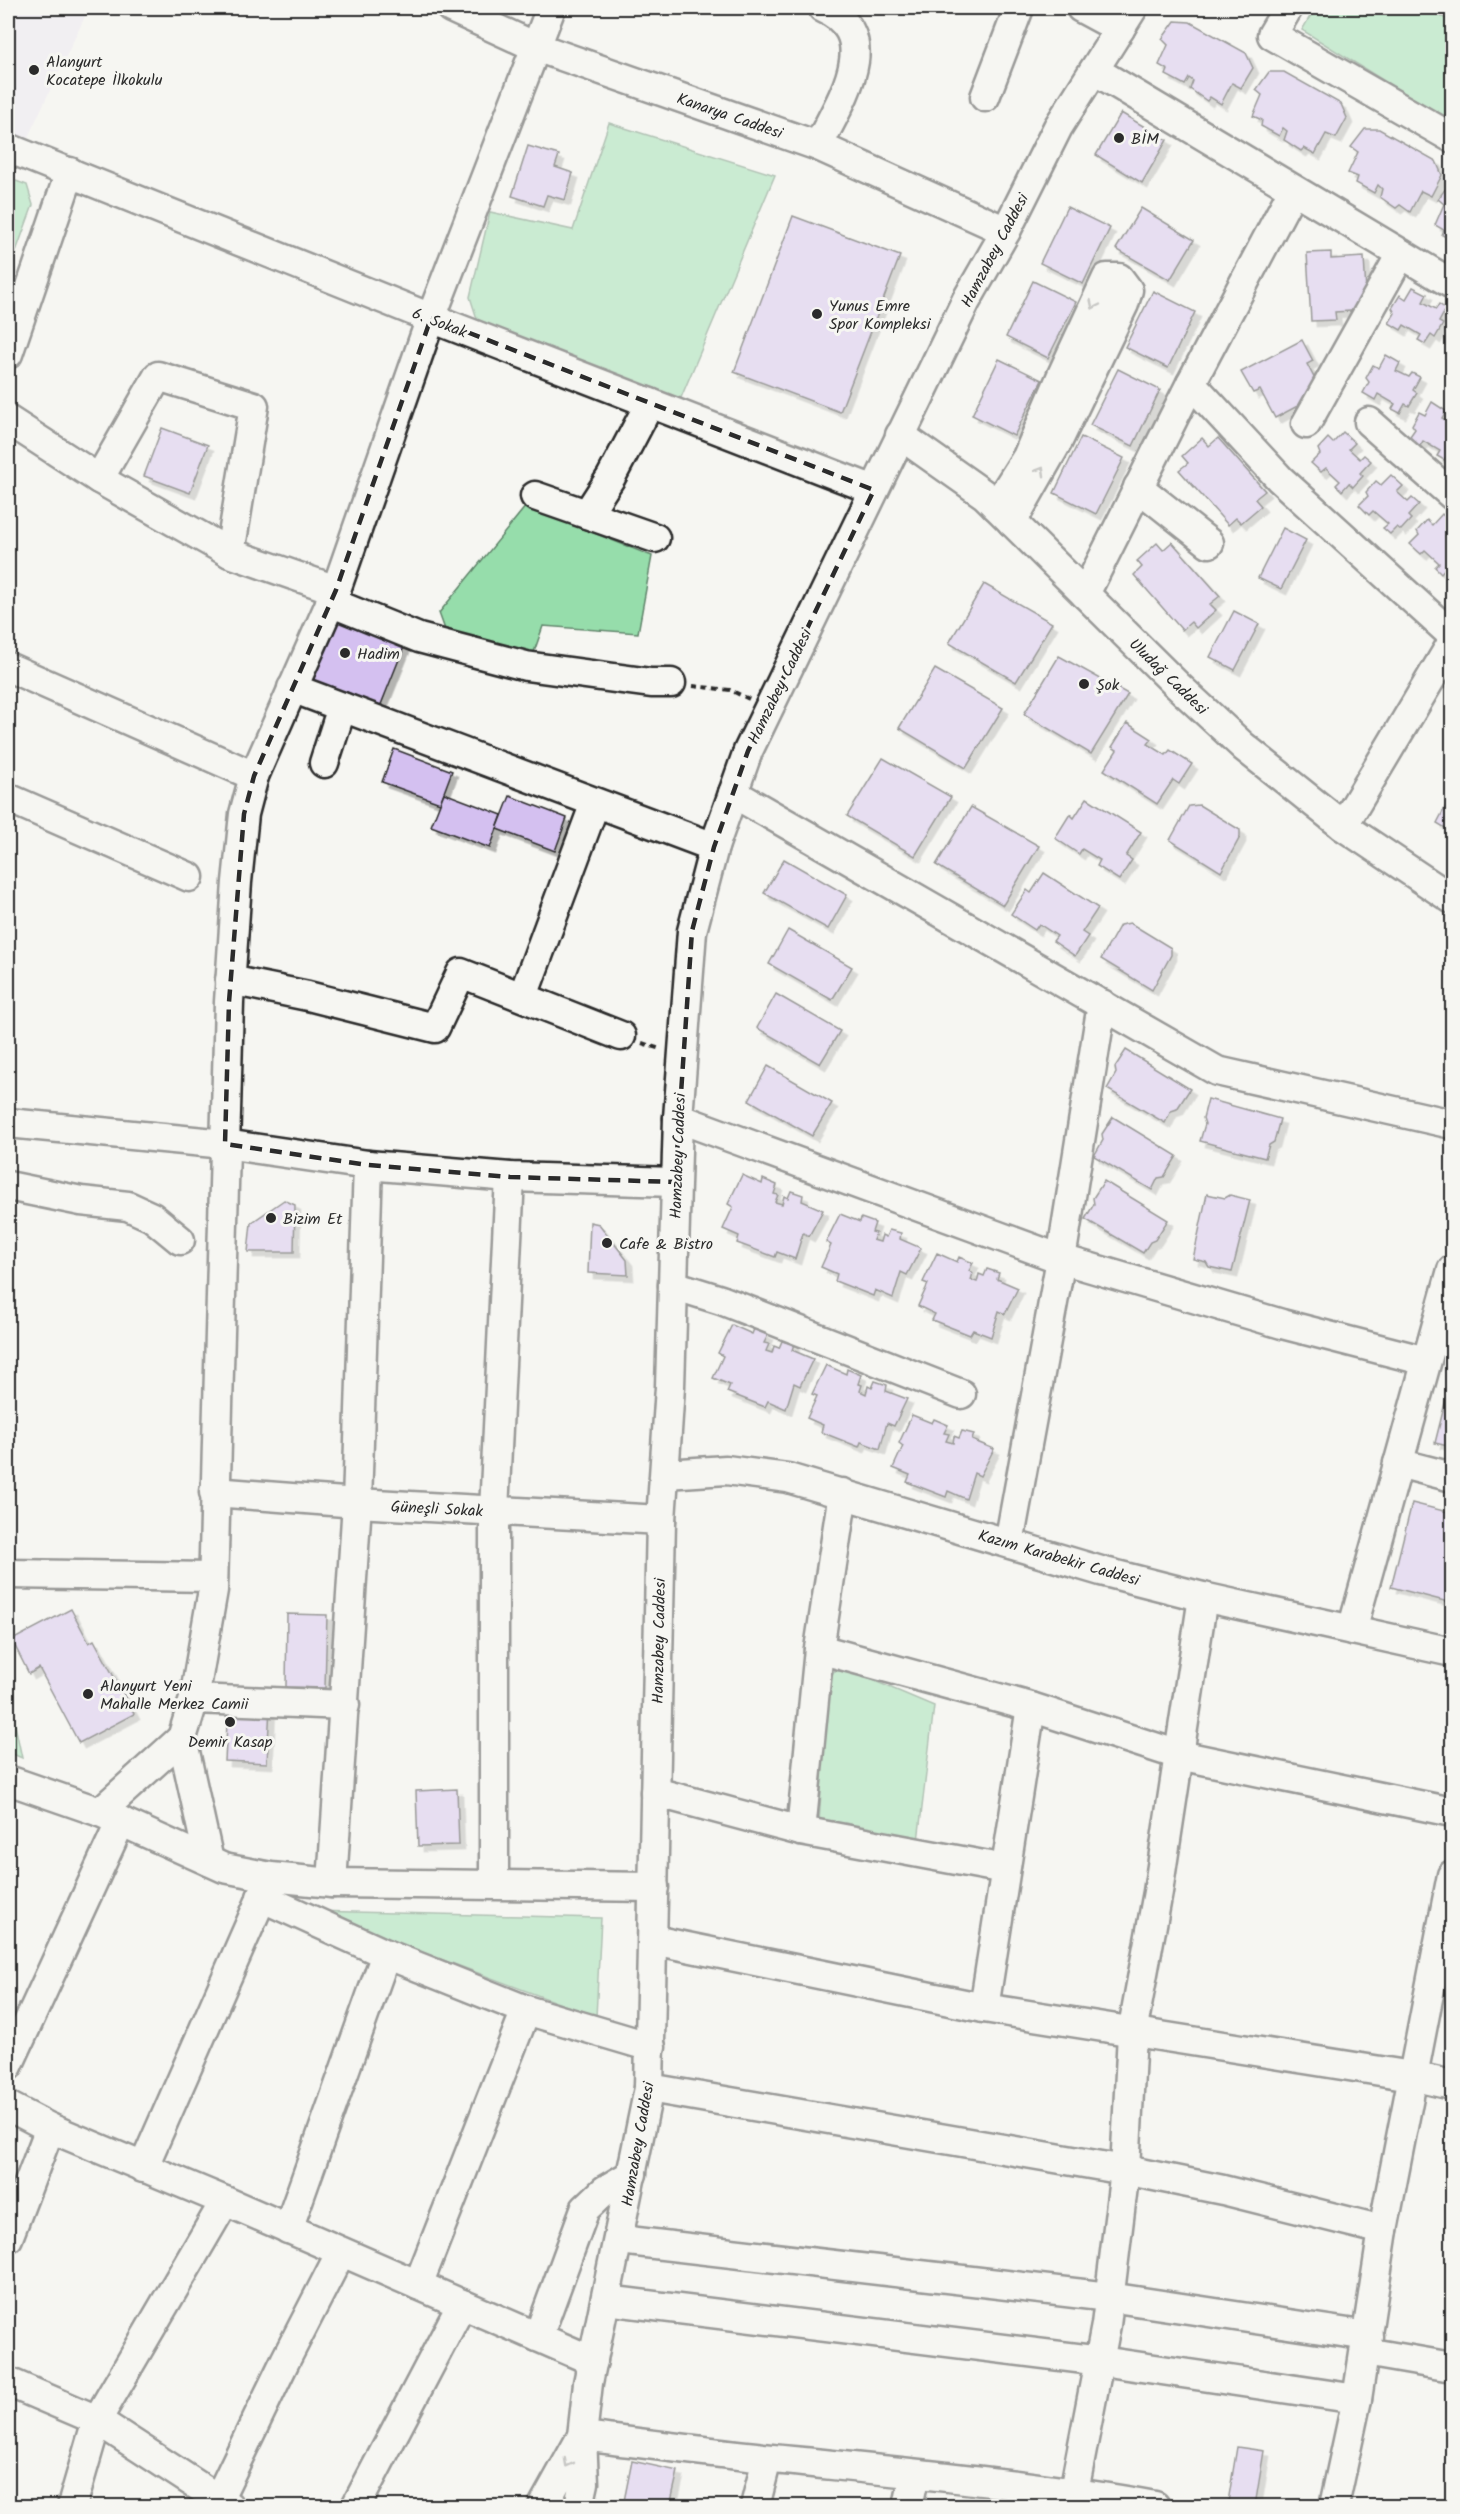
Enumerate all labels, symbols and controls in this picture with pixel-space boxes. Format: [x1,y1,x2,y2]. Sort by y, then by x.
place label: Alanyurt Kocatepe İlkokulu [46,50,163,93]
marker: Alanyurt Kocatepe İlkokulu [27,63,41,77]
street label: Kanarya Caddesi [673,87,787,147]
place label: BİM [1131,127,1159,152]
marker: BİM [1112,131,1126,145]
street label: Hamzabey Caddesi [955,188,1036,312]
place label: Yunus Emre Spor Kompleksi [829,294,932,337]
one-way arrow [1090,298,1102,309]
street label: 6. Sokak [408,301,471,346]
marker: Yunus Emre Spor Kompleksi [810,307,824,321]
one-way arrow [1034,467,1045,477]
street label: Hamzabey Caddesi [742,624,820,749]
street label: Uludağ Caddesi [1123,633,1214,722]
place label: Hadim [357,642,400,667]
marker: Hadim [338,646,352,660]
place label: Şok [1096,673,1120,698]
marker: Şok [1077,677,1091,691]
street label: Hamzabey Caddesi [664,1092,693,1219]
place label: Bizim Et [283,1207,343,1232]
marker: Bizim Et [264,1211,278,1225]
place label: Cafe & Bistro [619,1232,713,1257]
marker: Cafe & Bistro [600,1236,614,1250]
street label: Güneşli Sokak [390,1495,484,1524]
street label: Kazım Karabekir Caddesi [975,1523,1143,1594]
street label: Hamzabey Caddesi [646,1577,673,1704]
place label: Alanyurt Yeni Mahalle Merkez Camii [100,1674,250,1717]
marker: Alanyurt Yeni Mahalle Merkez Camii [81,1687,95,1701]
marker: Demir Kasap [223,1715,237,1729]
place label: Demir Kasap [188,1730,273,1755]
street label: Hamzabey Caddesi [615,2079,662,2208]
one-way arrow [563,2456,575,2467]

